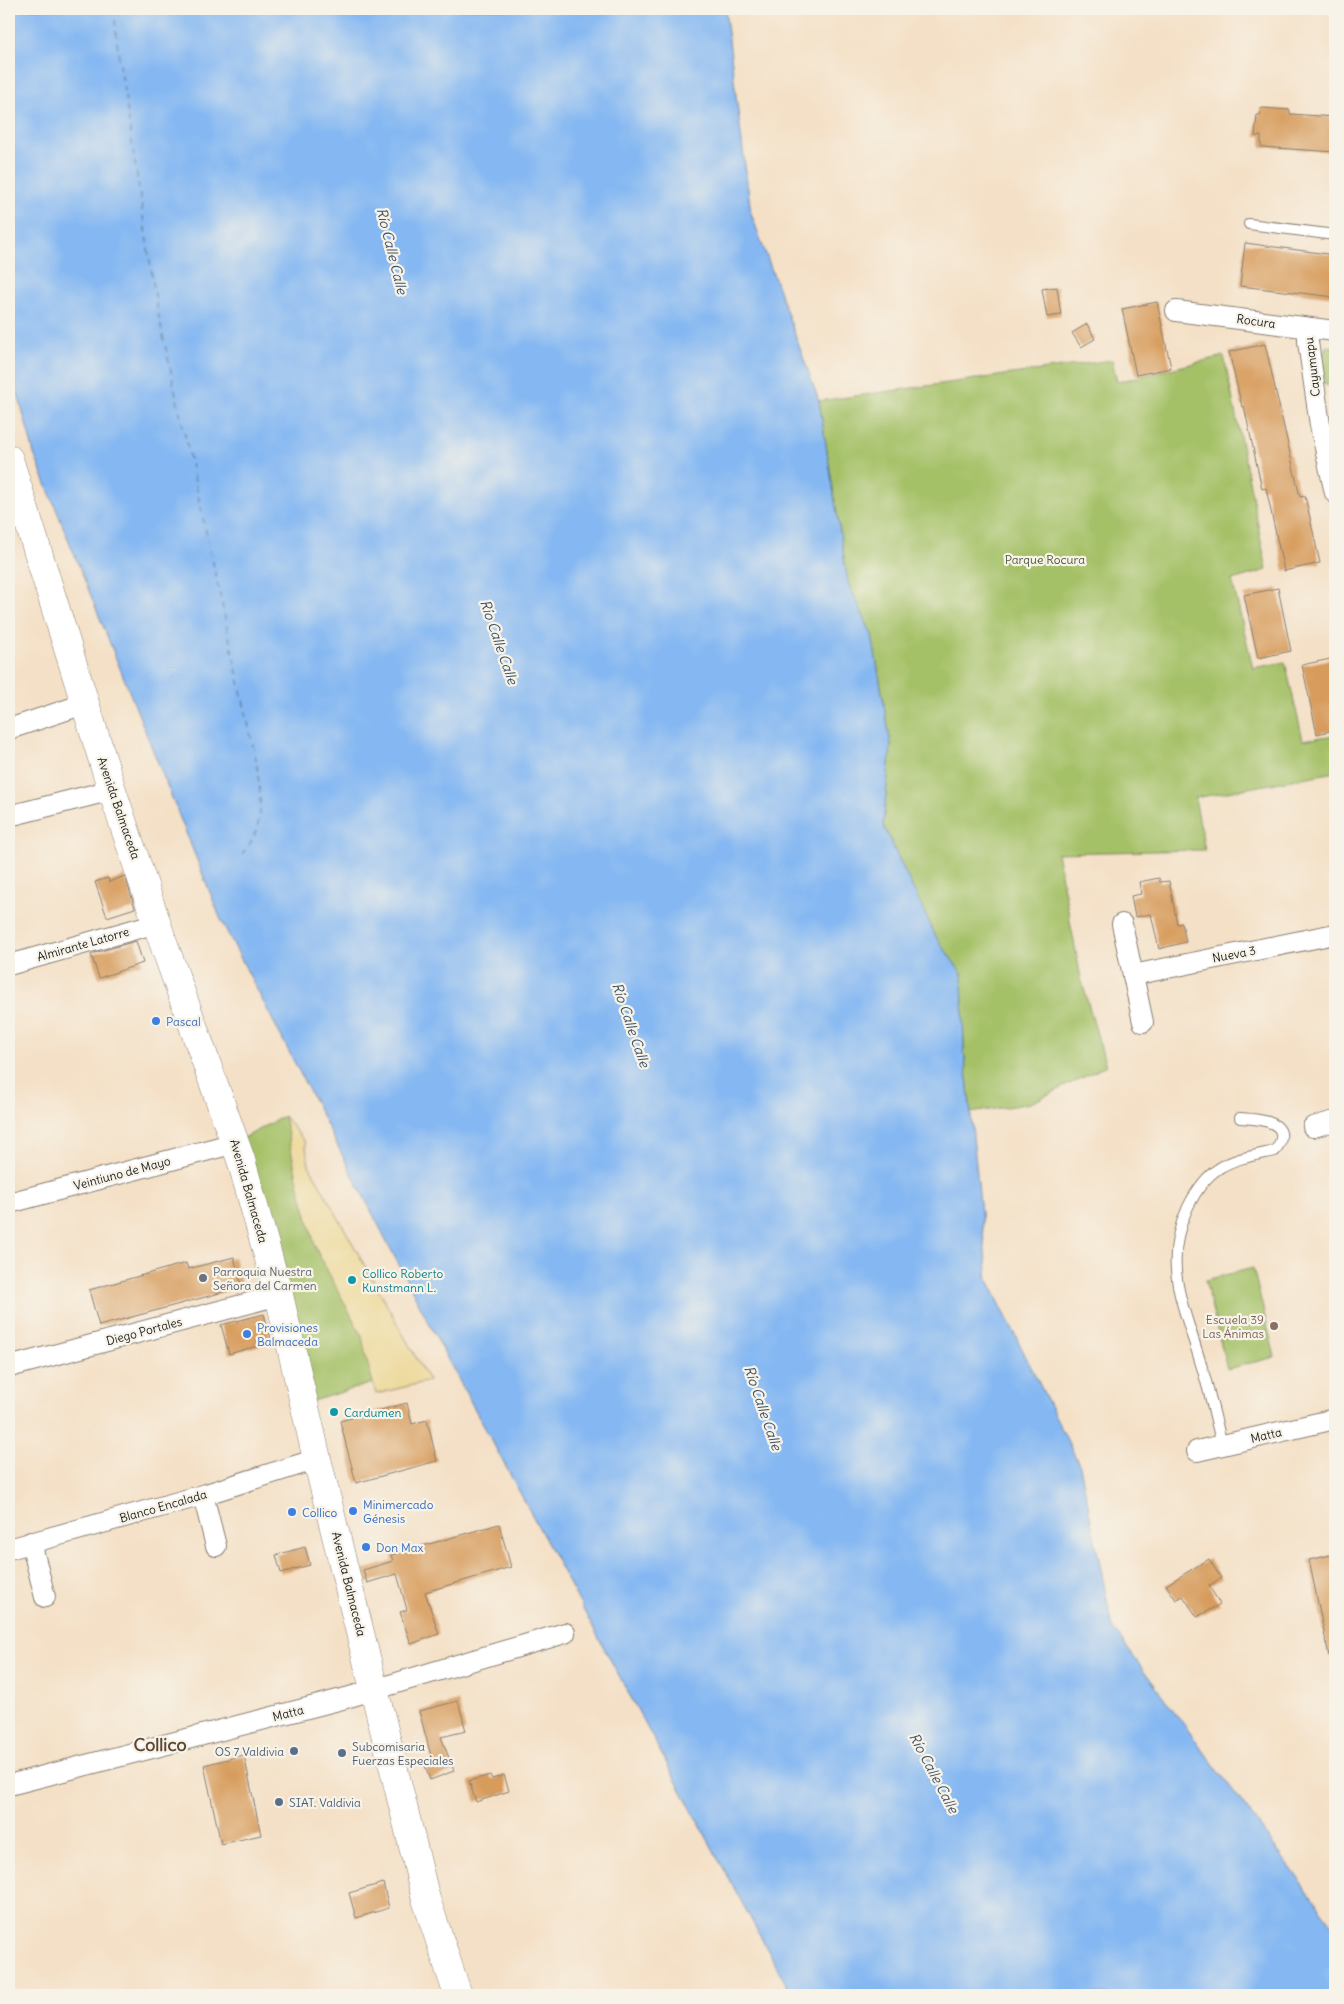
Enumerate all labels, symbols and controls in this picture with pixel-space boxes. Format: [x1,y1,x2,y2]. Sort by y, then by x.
water label: Río Calle Calle [373,206,412,297]
street label: Rocura [1236,311,1277,331]
street label: Cayumapu [1301,336,1323,398]
park label: Parque Rocura [1005,552,1085,567]
water label: Río Calle Calle [476,597,522,688]
street label: Avenida Balmaceda [94,755,144,861]
street label: Almirante Latorre [35,924,131,964]
street label: Nueva 3 [1211,942,1257,966]
water label: Río Calle Calle [608,980,654,1071]
place label: Pascal [166,1014,201,1029]
marker: Pascal [150,1015,162,1027]
street label: Avenida Balmaceda [227,1137,271,1245]
street label: Veintiuno de Mayo [72,1153,172,1193]
place label: Parroquia Nuestra Señora del Carmen [213,1264,317,1293]
place label: Collico Roberto Kunstmann L. [362,1266,443,1295]
marker: Parroquia Nuestra Señora del Carmen [197,1272,209,1284]
marker: Collico Roberto Kunstmann L. [346,1274,358,1286]
place label: Escuela 39 Las Ánimas [1202,1312,1264,1341]
street label: Diego Portales [104,1314,184,1348]
place label: Provisiones Balmaceda [257,1320,318,1349]
marker: Escuela 39 Las Ánimas [1268,1320,1280,1332]
marker: Provisiones Balmaceda [241,1328,253,1340]
water label: Río Calle Calle [740,1363,786,1454]
place label: Cardumen [344,1405,401,1420]
marker: Cardumen [328,1406,340,1418]
street label: Matta [1249,1424,1283,1446]
street label: Blanco Encalada [118,1486,209,1526]
place label: Minimercado Génesis [363,1497,434,1526]
place label: Collico [302,1505,338,1520]
marker: Minimercado Génesis [347,1505,359,1517]
marker: Collico [286,1506,298,1518]
street label: Avenida Balmaceda [329,1530,369,1638]
place label: Don Max [376,1540,424,1555]
marker: Don Max [360,1541,372,1553]
street label: Matta [271,1702,305,1724]
water label: Río Calle Calle [905,1730,963,1818]
district label: Collico [134,1733,187,1756]
place label: Subcomisaria Fuerzas Especiales [352,1739,454,1768]
place label: OS 7 Valdivia [215,1744,284,1759]
marker: OS 7 Valdivia [288,1745,300,1757]
marker: Subcomisaria Fuerzas Especiales [336,1747,348,1759]
place label: SIAT. Valdivia [289,1795,361,1810]
marker: SIAT. Valdivia [273,1796,285,1808]

